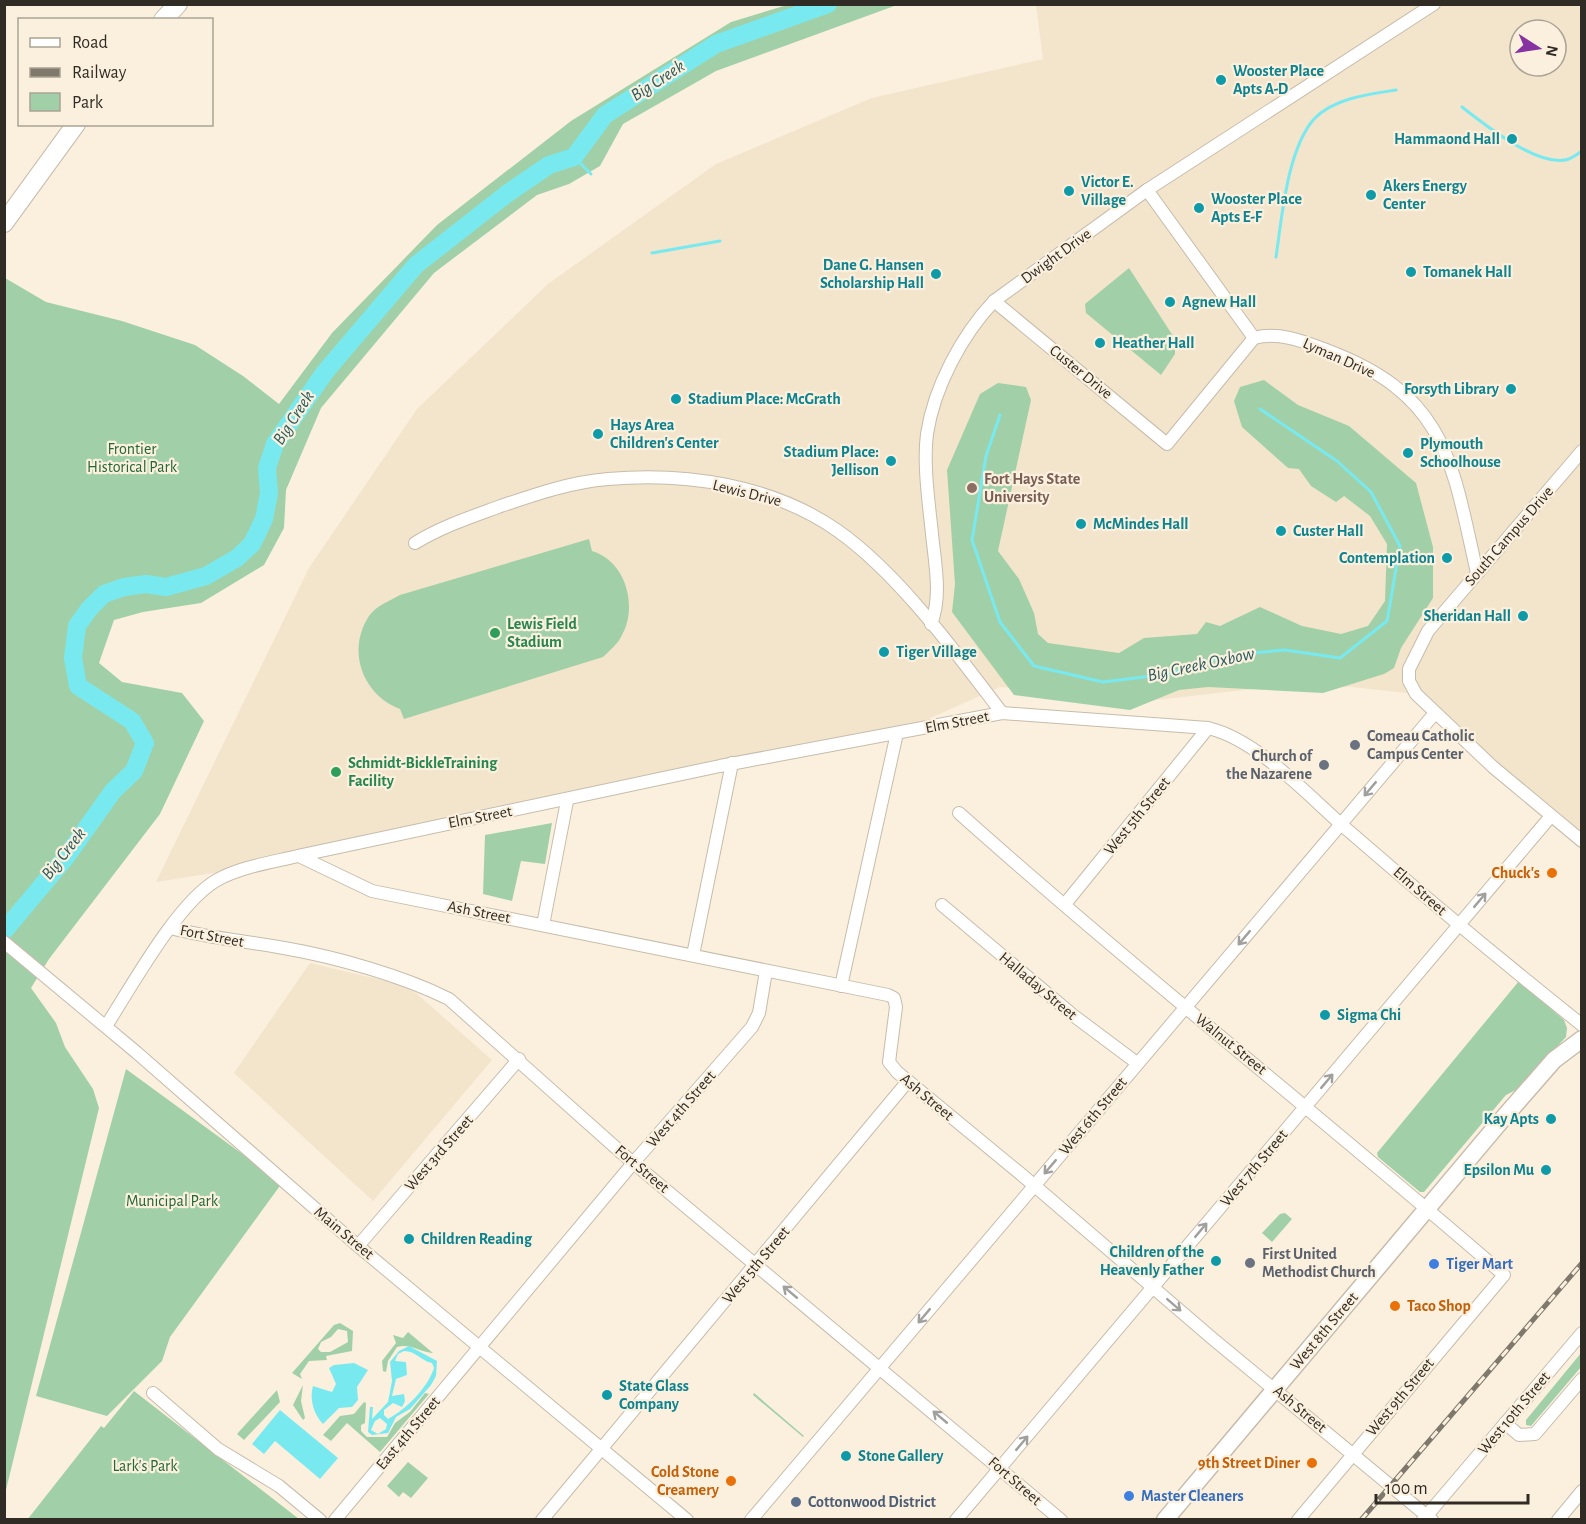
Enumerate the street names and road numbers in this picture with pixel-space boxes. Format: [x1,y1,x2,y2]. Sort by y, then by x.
street label: Dwight Drive [1018,225,1094,287]
street label: Lyman Drive [1300,335,1378,382]
street label: Custer Drive [1047,342,1115,402]
street label: Lewis Drive [711,477,783,509]
street label: South Campus Drive [1462,483,1556,589]
street label: Elm Street [924,708,990,736]
street label: West 5th Street [1101,774,1173,858]
street label: Elm Street [447,803,513,831]
street label: Elm Street [1390,864,1450,918]
street label: Ash Street [446,898,512,926]
street label: Fort Street [179,922,245,950]
street label: Halladay Street [995,949,1080,1024]
street label: Walnut Street [1192,1011,1270,1077]
street label: West 4th Street [643,1068,719,1150]
street label: Ash Street [897,1070,957,1124]
street label: West 6th Street [1056,1074,1130,1158]
street label: West 3rd Street [402,1112,476,1194]
street label: West 7th Street [1217,1126,1291,1210]
street label: Fort Street [612,1142,672,1196]
street label: Main Street [311,1204,377,1262]
street label: West 5th Street [719,1223,793,1307]
street label: West 8th Street [1287,1289,1361,1373]
street label: West 9th Street [1363,1355,1437,1439]
street label: West 10th Street [1475,1369,1553,1457]
street label: Ash Street [1270,1382,1330,1436]
street label: East 4th Street [373,1393,443,1473]
street label: Fort Street [985,1454,1045,1508]

